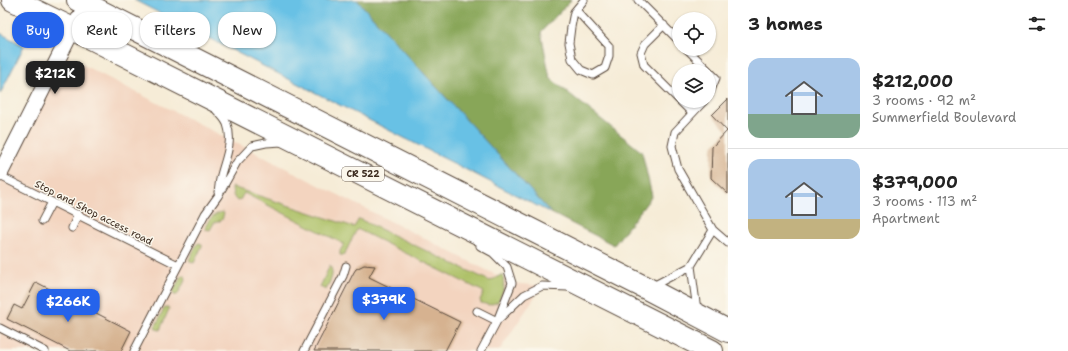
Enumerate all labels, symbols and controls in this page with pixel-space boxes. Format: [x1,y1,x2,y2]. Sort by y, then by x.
chip: Buy [12,12,64,48]
chip: Rent [72,12,132,48]
chip: Filters [140,12,210,48]
chip: New [218,12,276,48]
map controls [672,12,716,108]
button: locate [672,12,716,56]
text: 3 homes [748,13,823,35]
icon: filters [1026,13,1048,35]
pin: $212K [27,61,83,95]
button: layers [672,64,716,108]
text: $212K [35,65,75,82]
text: $212,000 [872,70,953,92]
icon: home [780,74,828,122]
text: 3 rooms · 92 m² [872,92,976,109]
text: Summerfield Boulevard [872,109,1016,126]
road number: CR 522 [342,167,384,181]
text: $379,000 [872,171,958,193]
icon: home [780,175,828,223]
street label: Stop and Shop access road [33,177,156,248]
text: 3 rooms · 113 m² [872,193,977,210]
text: Apartment [872,210,940,227]
pin: $379K [356,287,412,321]
pin: $266K [40,289,96,323]
text: $379K [362,291,406,308]
text: $266K [46,293,90,310]

